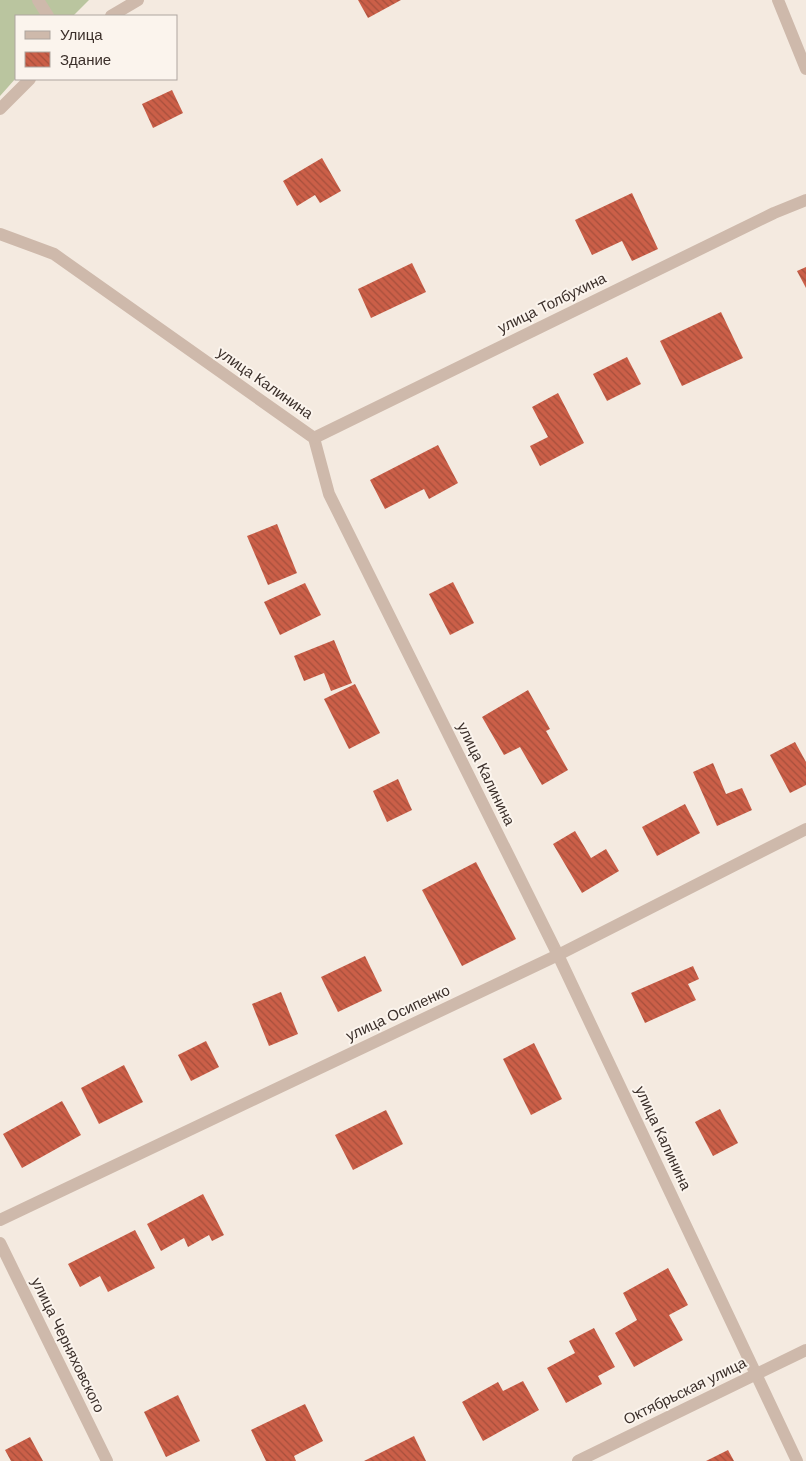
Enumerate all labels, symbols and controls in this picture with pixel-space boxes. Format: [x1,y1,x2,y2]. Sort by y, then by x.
legend [15,15,178,80]
text: Улица [60,25,103,45]
text: Здание [60,50,111,70]
street label: улица Толбухина [494,268,610,338]
street label: улица Калинина [213,342,317,424]
street label: улица Калинина [452,719,520,830]
street label: улица Осипенко [343,980,453,1046]
street label: улица Калинина [630,1083,696,1194]
street label: улица Черняховского [27,1274,109,1416]
street label: Октябрьская улица [620,1352,750,1429]

